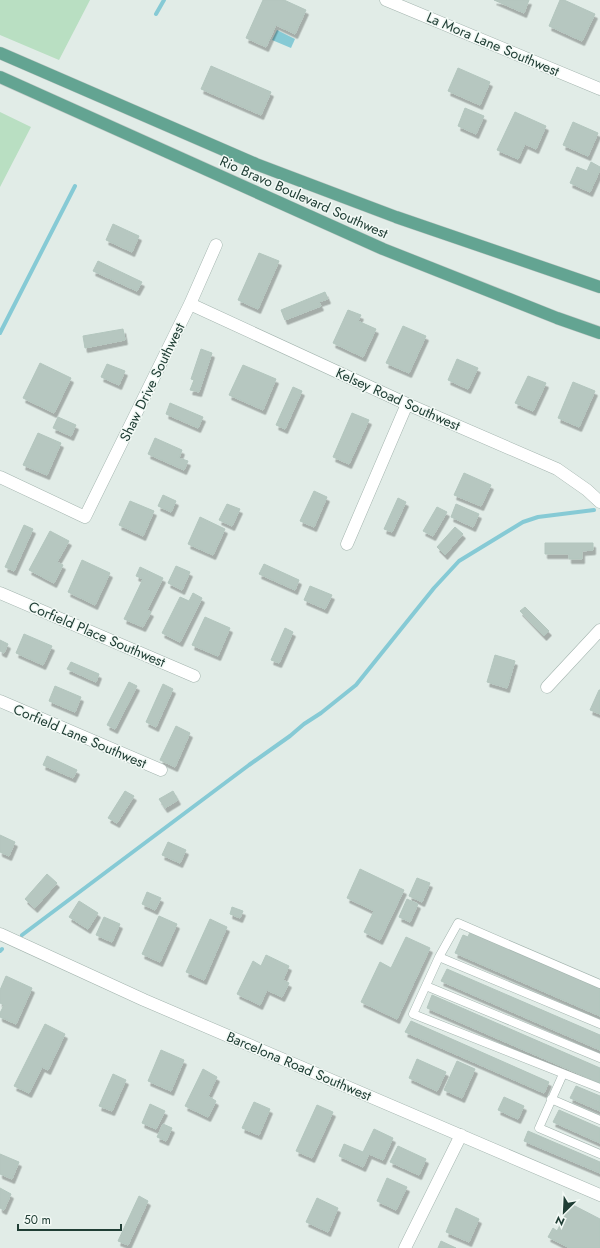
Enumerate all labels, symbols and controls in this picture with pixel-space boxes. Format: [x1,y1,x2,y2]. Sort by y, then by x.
street label: La Mora Lane Southwest [423,7,563,81]
street label: Rio Bravo Boulevard Southwest [217,151,392,243]
street label: Shaw Drive Southwest [115,319,190,445]
street label: Kelsey Road Southwest [333,363,464,436]
street label: Corfield Place Southwest [26,596,169,672]
street label: Corfield Lane Southwest [10,699,150,773]
street label: Barcelona Road Southwest [224,1026,375,1106]
north arrow [544,1192,584,1232]
scale bar [18,1206,121,1232]
text: 50 m [24,1211,51,1229]
text: N [553,1212,567,1230]

